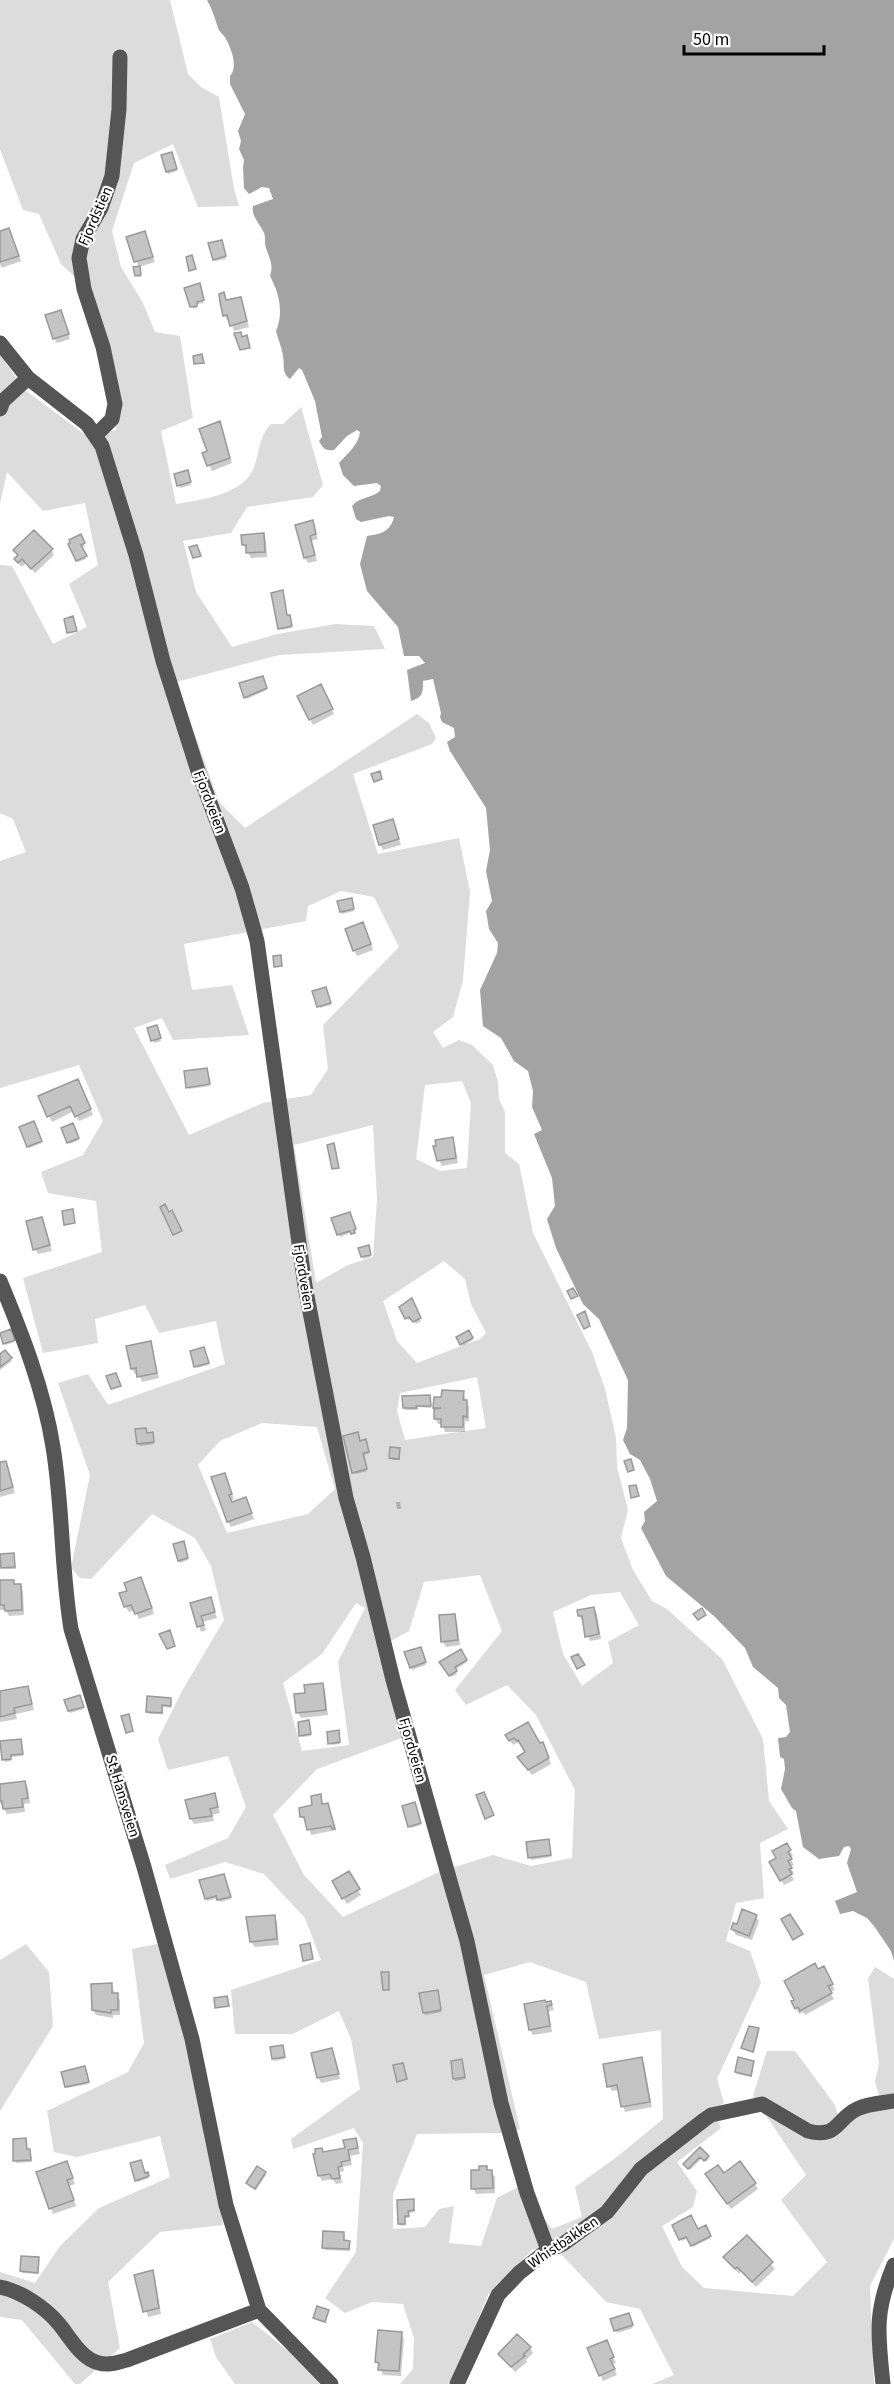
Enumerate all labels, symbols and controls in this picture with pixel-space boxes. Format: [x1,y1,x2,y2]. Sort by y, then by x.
scale bar [684,18,824,56]
text: 50 m [693,27,729,52]
street label: Fjordstien [73,183,118,249]
street label: Fjordveien [188,767,231,837]
street label: Fjordveien [288,1243,319,1311]
street label: Fjordveien [393,1715,432,1785]
street label: St. Hansveien [100,1752,145,1840]
street label: Whistbakken [524,2211,603,2274]

